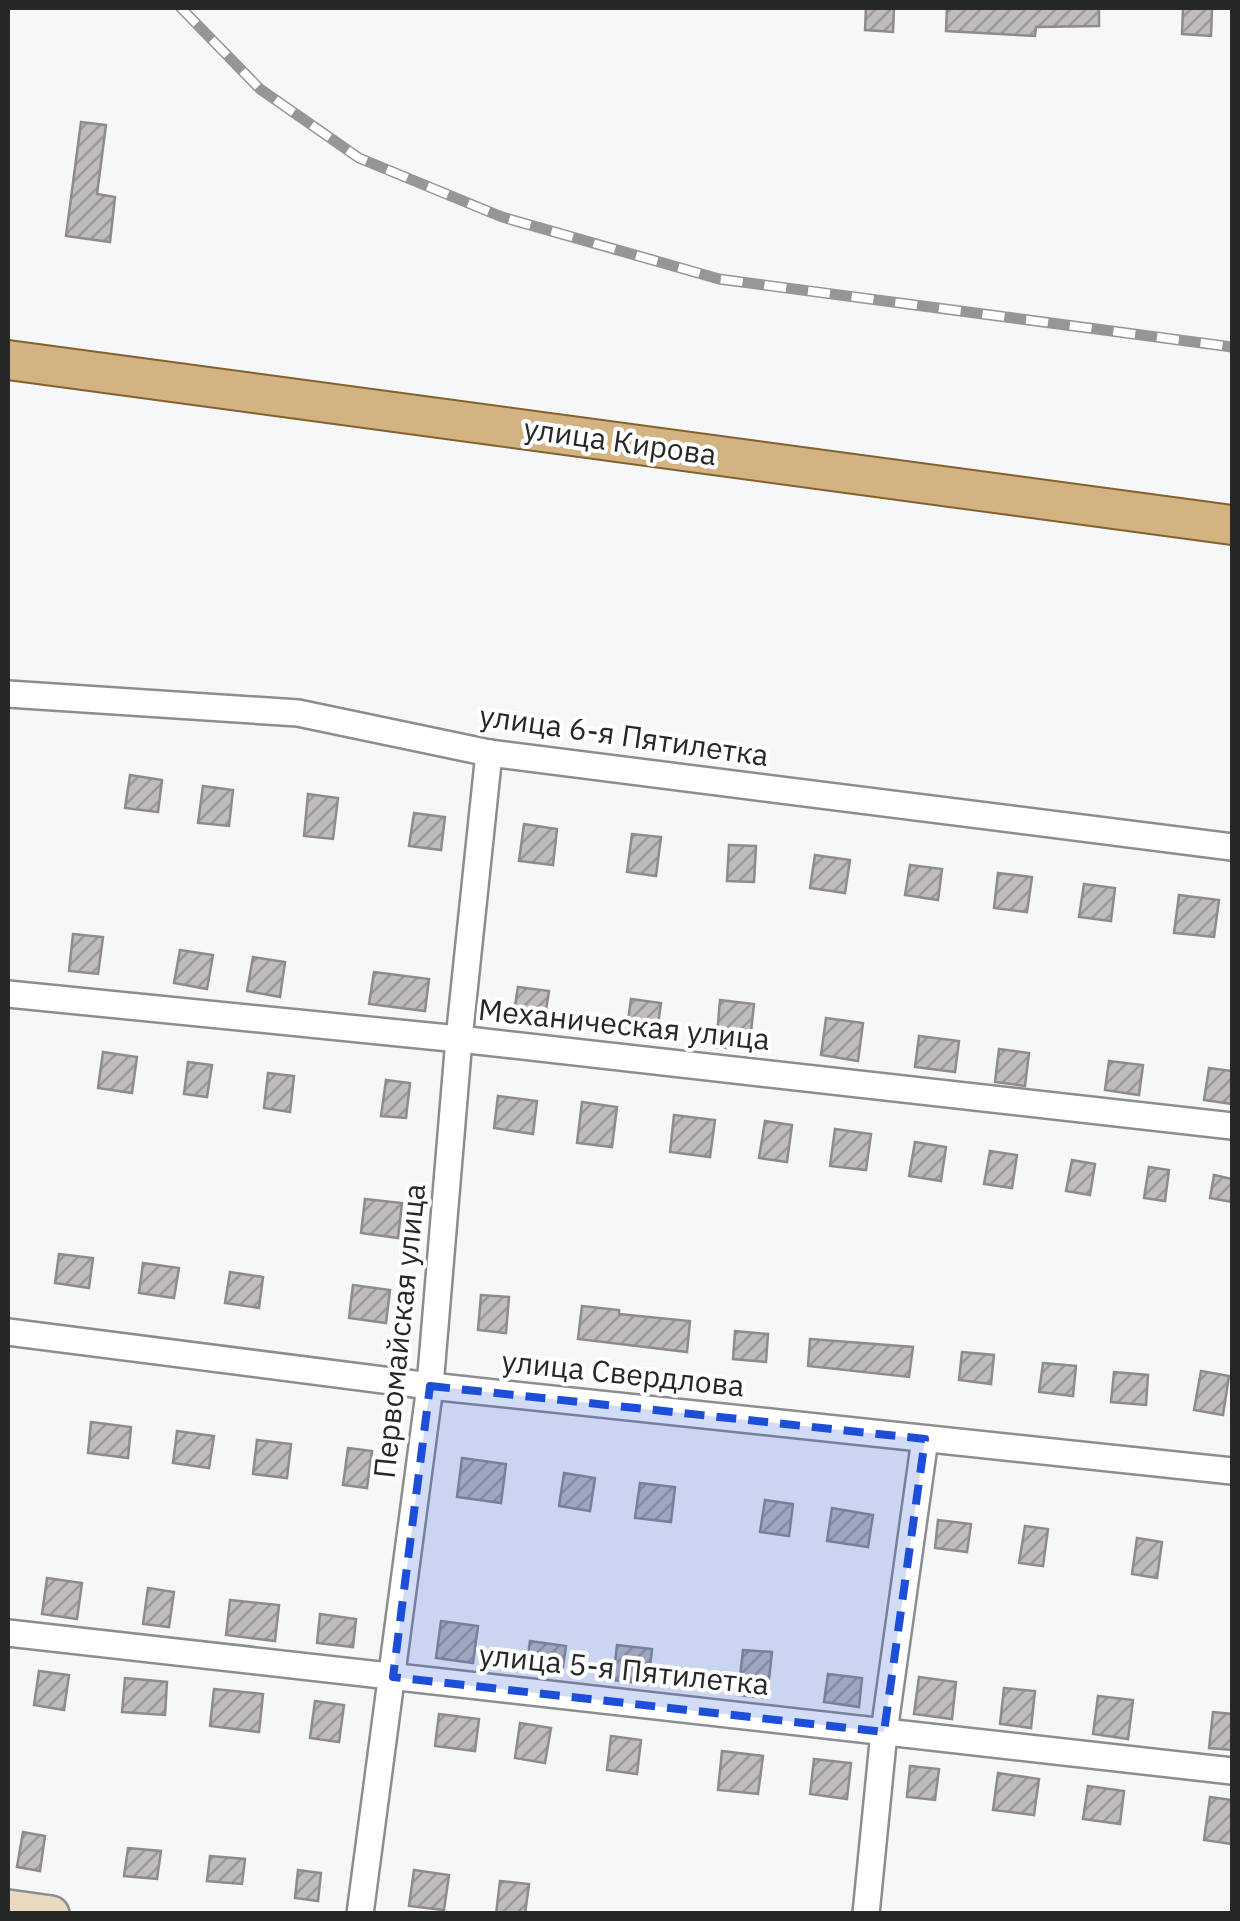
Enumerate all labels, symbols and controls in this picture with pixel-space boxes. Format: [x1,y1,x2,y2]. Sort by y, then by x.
street label: улица Кирова [521,408,719,473]
street label: улица 6-я Пятилетка [477,695,771,774]
street label: Механическая улица [476,989,772,1058]
street label: Первомайская улица [364,1181,433,1480]
street label: улица Свердлова [500,1340,746,1405]
street label: улица 5-я Пятилетка [477,1634,771,1703]

